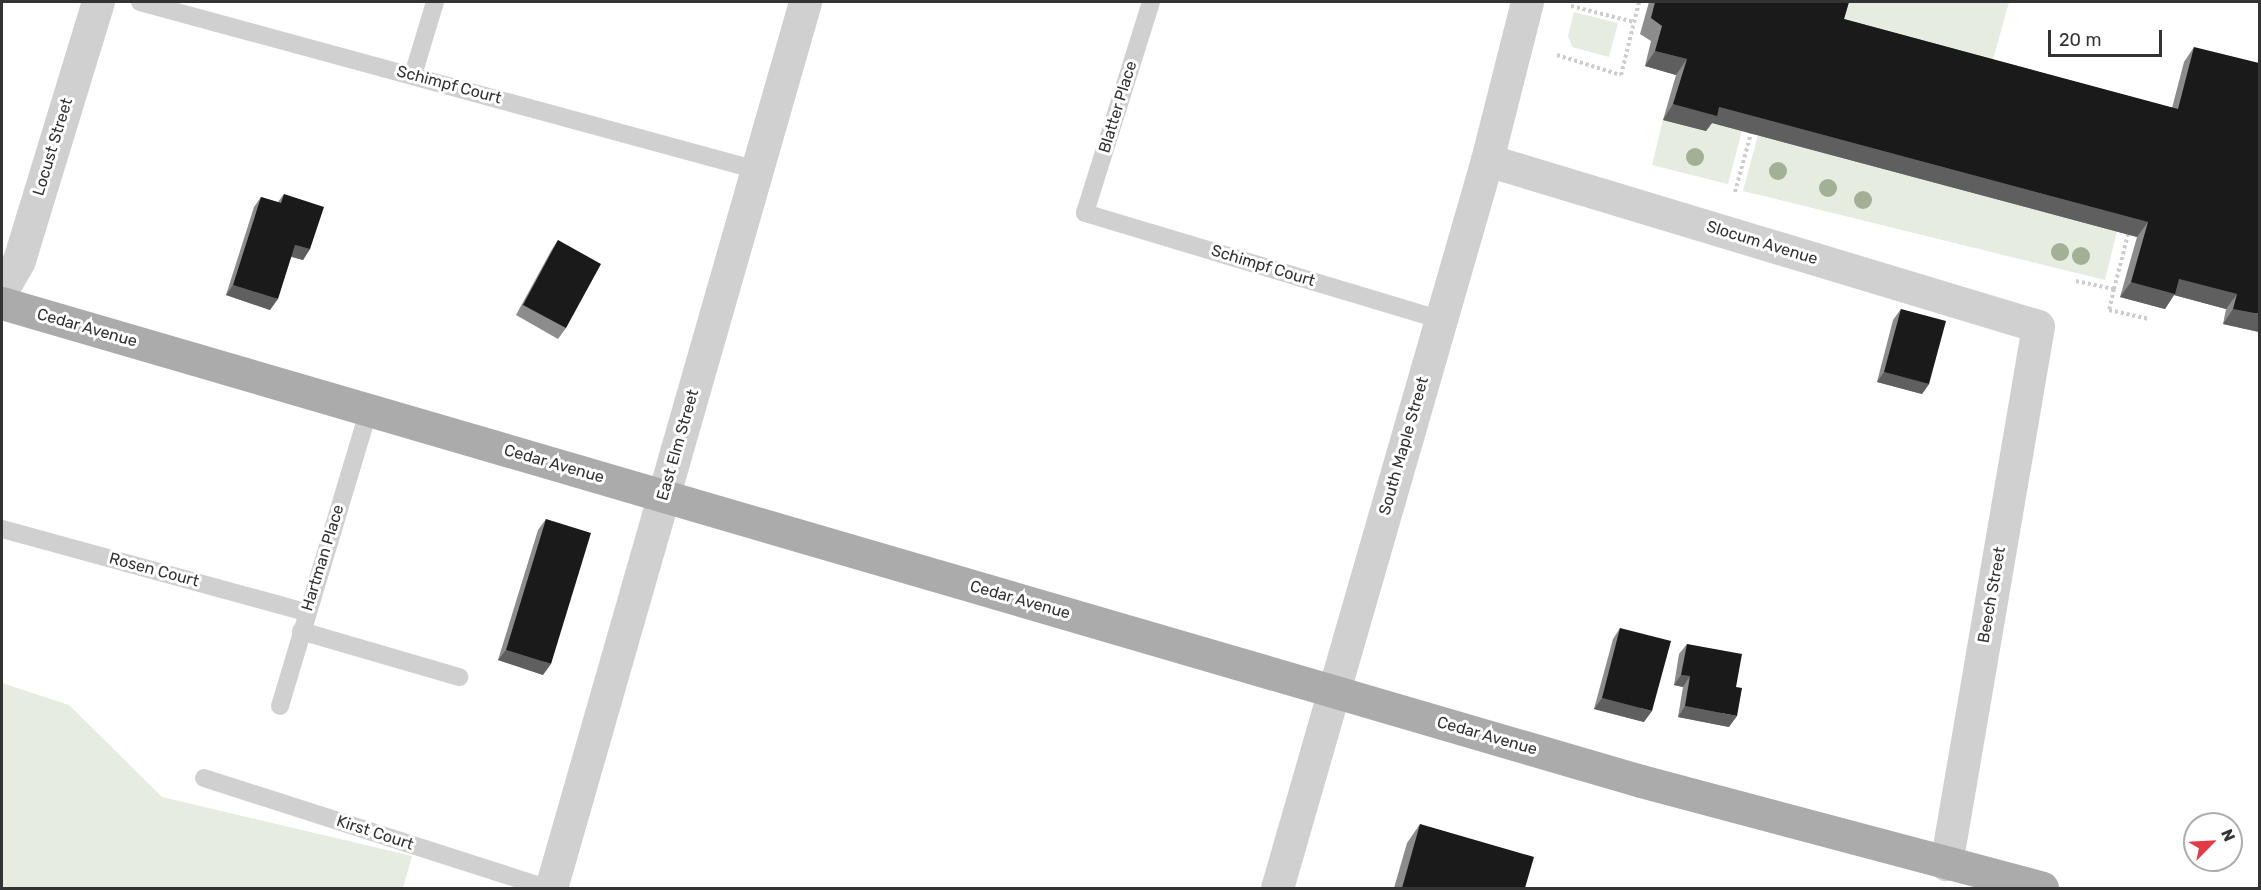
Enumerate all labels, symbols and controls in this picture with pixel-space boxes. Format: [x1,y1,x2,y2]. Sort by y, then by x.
scale bar [2051,18,2165,56]
text: 20 m [2059,29,2101,51]
street label: Blatter Place [1095,58,1141,156]
street label: Schimpf Court [394,62,504,108]
street label: Locust Street [29,96,77,198]
street label: Slocum Avenue [1704,217,1820,269]
street label: Schimpf Court [1209,241,1317,291]
street label: Cedar Avenue [34,304,140,352]
street label: South Maple Street [1375,375,1433,517]
street label: East Elm Street [653,387,703,503]
street label: Cedar Avenue [501,440,607,488]
street label: Hartman Place [298,503,348,613]
street label: Beech Street [1974,545,2010,645]
street label: Rosen Court [107,549,201,591]
street label: Cedar Avenue [967,576,1073,624]
street label: Cedar Avenue [1434,712,1540,760]
street label: Kirst Court [334,812,416,854]
north arrow [2183,812,2243,872]
text: N [2217,826,2239,844]

